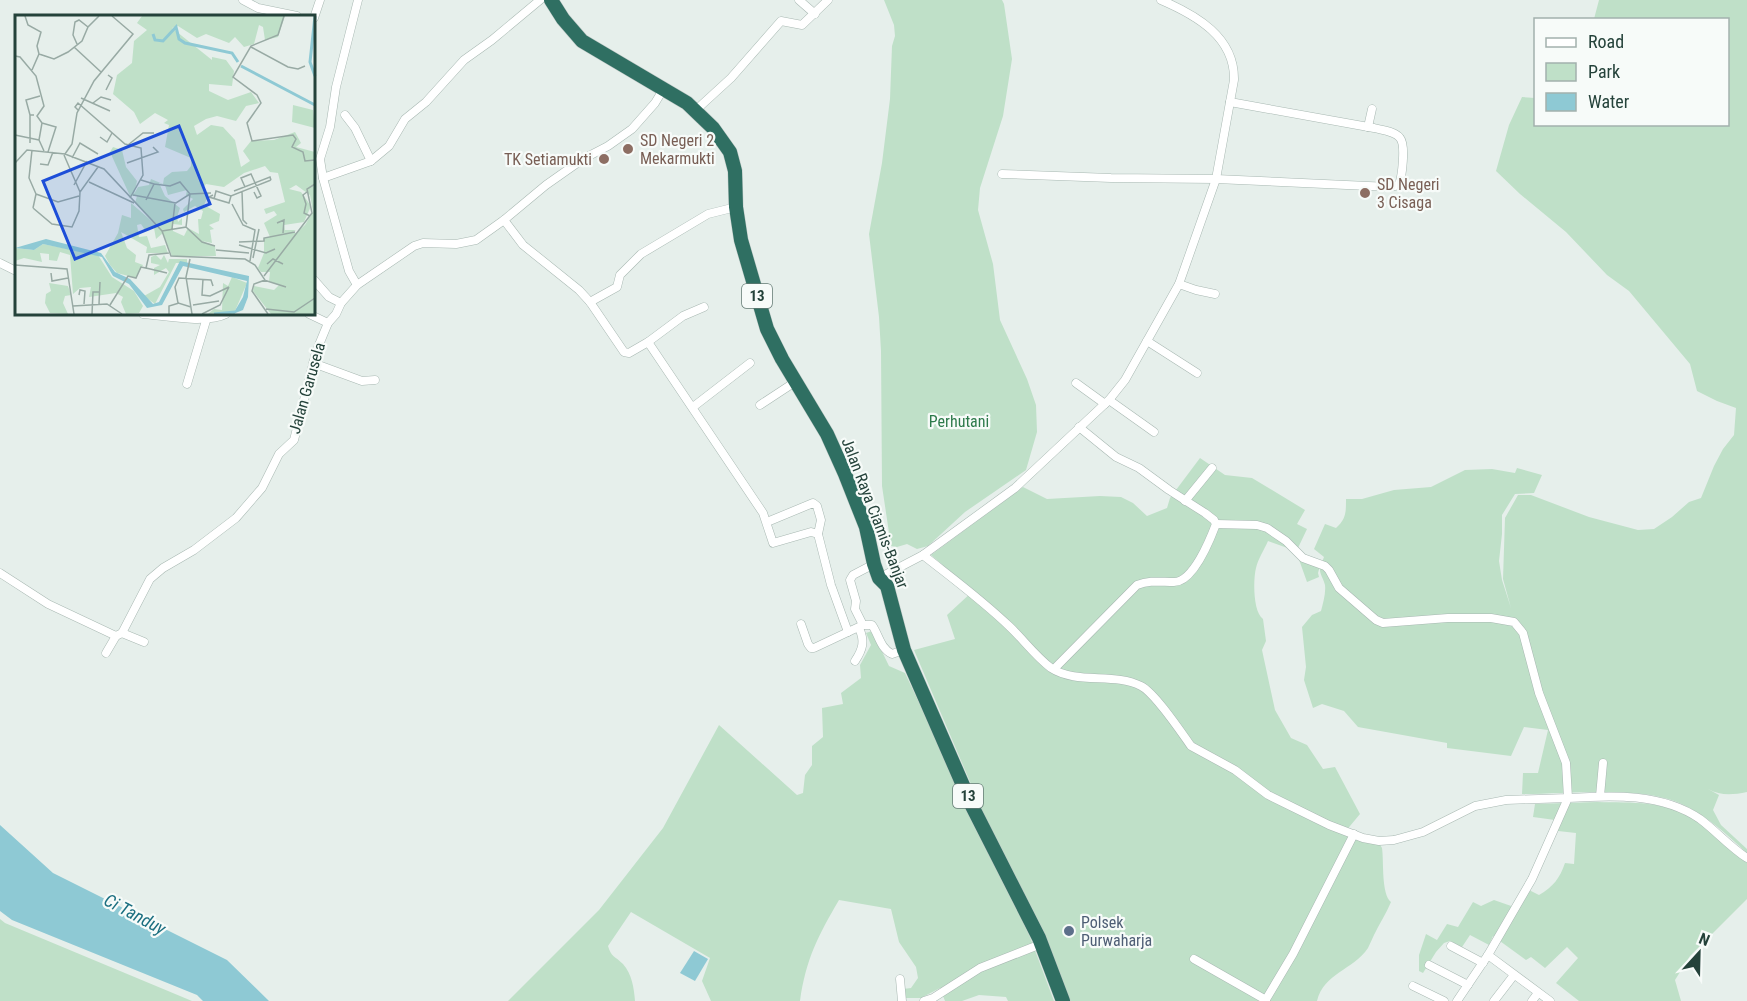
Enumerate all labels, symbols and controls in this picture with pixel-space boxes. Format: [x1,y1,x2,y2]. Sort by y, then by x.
inset map [15,15,315,315]
legend [1534,18,1729,126]
text: Road [1588,31,1624,52]
text: Park [1588,61,1620,82]
text: Water [1588,91,1630,112]
place label: SD Negeri 2 Mekarmukti [640,131,715,168]
marker: SD Negeri 2 Mekarmukti [621,142,635,156]
place label: TK Setiamukti [504,150,592,169]
marker: TK Setiamukti [597,152,611,166]
place label: SD Negeri 3 Cisaga [1377,175,1439,212]
marker: SD Negeri 3 Cisaga [1358,186,1372,200]
road number: 13 [742,284,772,308]
street label: Jalan Garusela [285,340,329,436]
park label: Perhutani [929,412,989,431]
street label: Jalan Raya Ciamis-Banjar [838,435,913,591]
road number: 13 [953,784,983,808]
water label: Ci Tanduy [101,889,170,939]
place label: Polsek Purwaharja [1081,913,1152,950]
north arrow [1669,923,1729,983]
marker: Polsek Purwaharja [1062,924,1076,938]
text: N [1696,929,1713,950]

